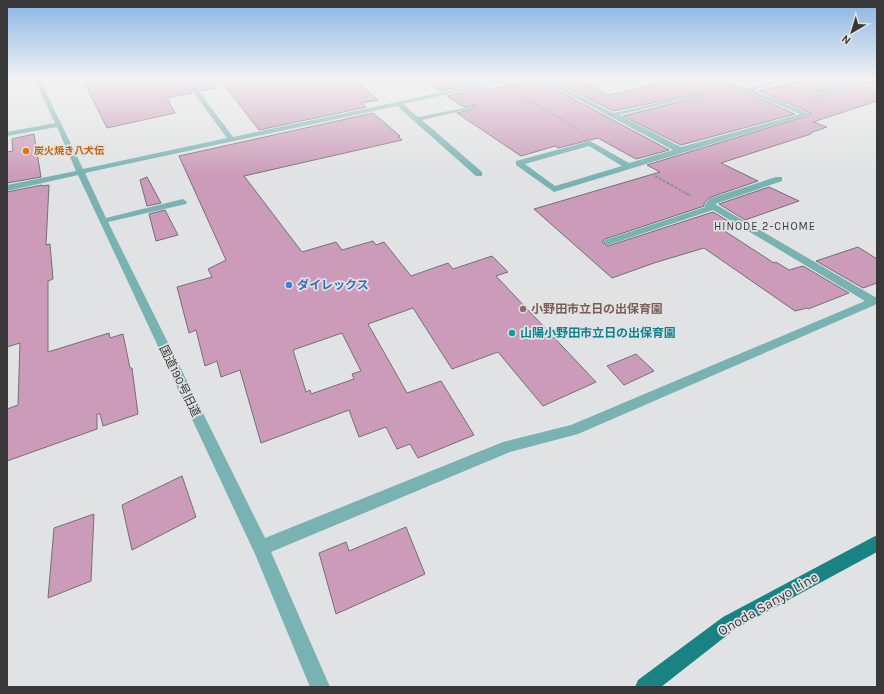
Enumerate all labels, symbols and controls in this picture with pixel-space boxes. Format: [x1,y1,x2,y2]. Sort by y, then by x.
north arrow [832,12,872,52]
text: N [839,32,853,47]
place label: 炭火焼き八犬伝 [34,145,104,157]
marker: 炭火焼き八犬伝 [21,146,31,156]
district label: HINODE 2-CHOME [714,220,816,233]
place label: ダイレックス [297,278,369,292]
marker: ダイレックス [284,280,294,290]
place label: 小野田市立日の出保育園 [531,302,663,316]
marker: 小野田市立日の出保育園 [518,304,528,314]
place label: 山陽小野田市立日の出保育園 [520,326,676,340]
marker: 山陽小野田市立日の出保育園 [507,328,517,338]
street label: 国道190号旧道 [157,343,203,419]
street label: Onoda Sanyo Line [715,568,821,640]

